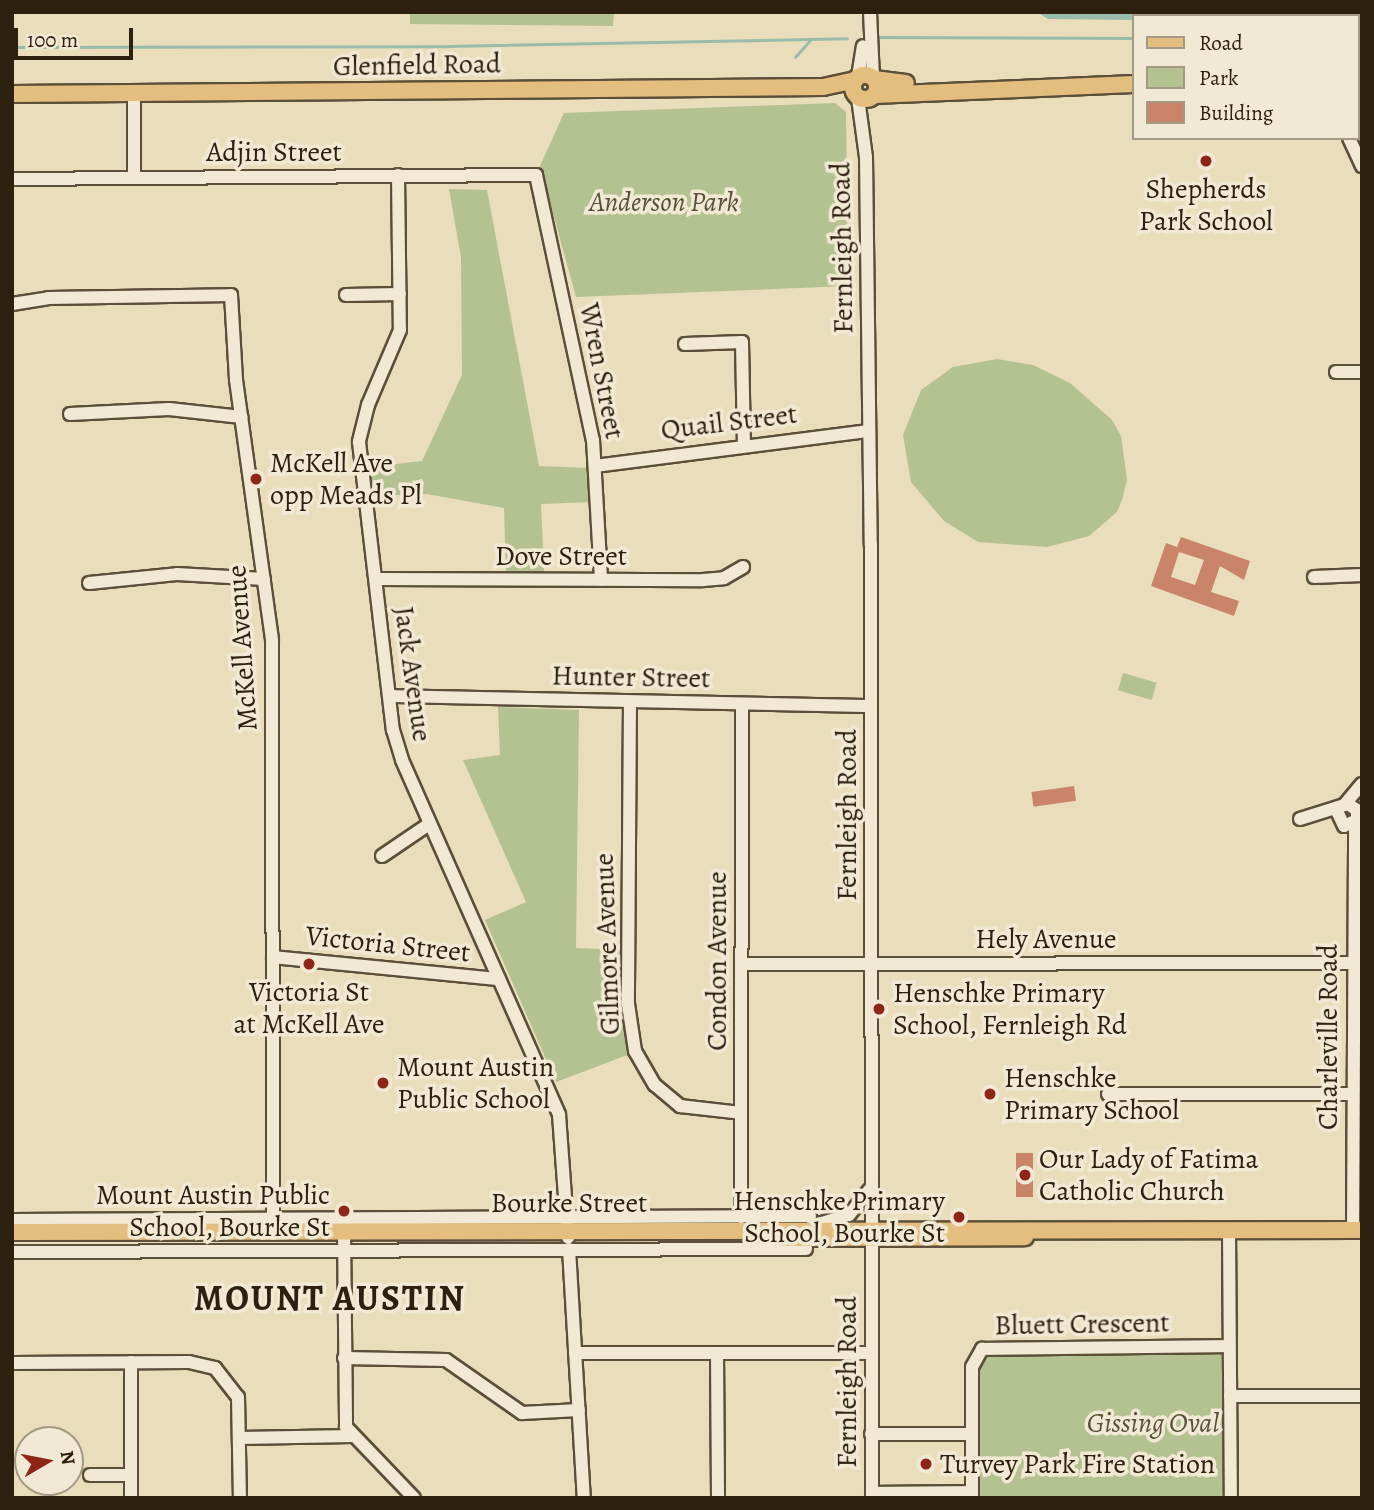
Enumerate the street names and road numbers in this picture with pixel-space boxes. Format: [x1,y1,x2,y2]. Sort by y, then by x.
street label: Glenfield Road [333,47,501,83]
street label: Adjin Street [206,135,342,169]
street label: Fernleigh Road [824,162,860,334]
street label: Wren Street [572,300,632,442]
street label: Quail Street [659,397,799,447]
street label: Dove Street [495,539,627,573]
street label: McKell Avenue [219,564,265,732]
street label: Jack Avenue [387,604,439,744]
street label: Hunter Street [551,659,711,695]
street label: Fernleigh Road [830,729,864,901]
street label: Gilmore Avenue [587,852,627,1036]
street label: Condon Avenue [700,871,734,1051]
street label: Victoria Street [304,919,472,969]
street label: Hely Avenue [975,922,1117,956]
street label: Charleville Road [1311,944,1345,1130]
street label: Bourke Street [491,1186,647,1220]
street label: Fernleigh Road [830,1296,864,1468]
street label: Bluett Crescent [994,1306,1170,1342]

